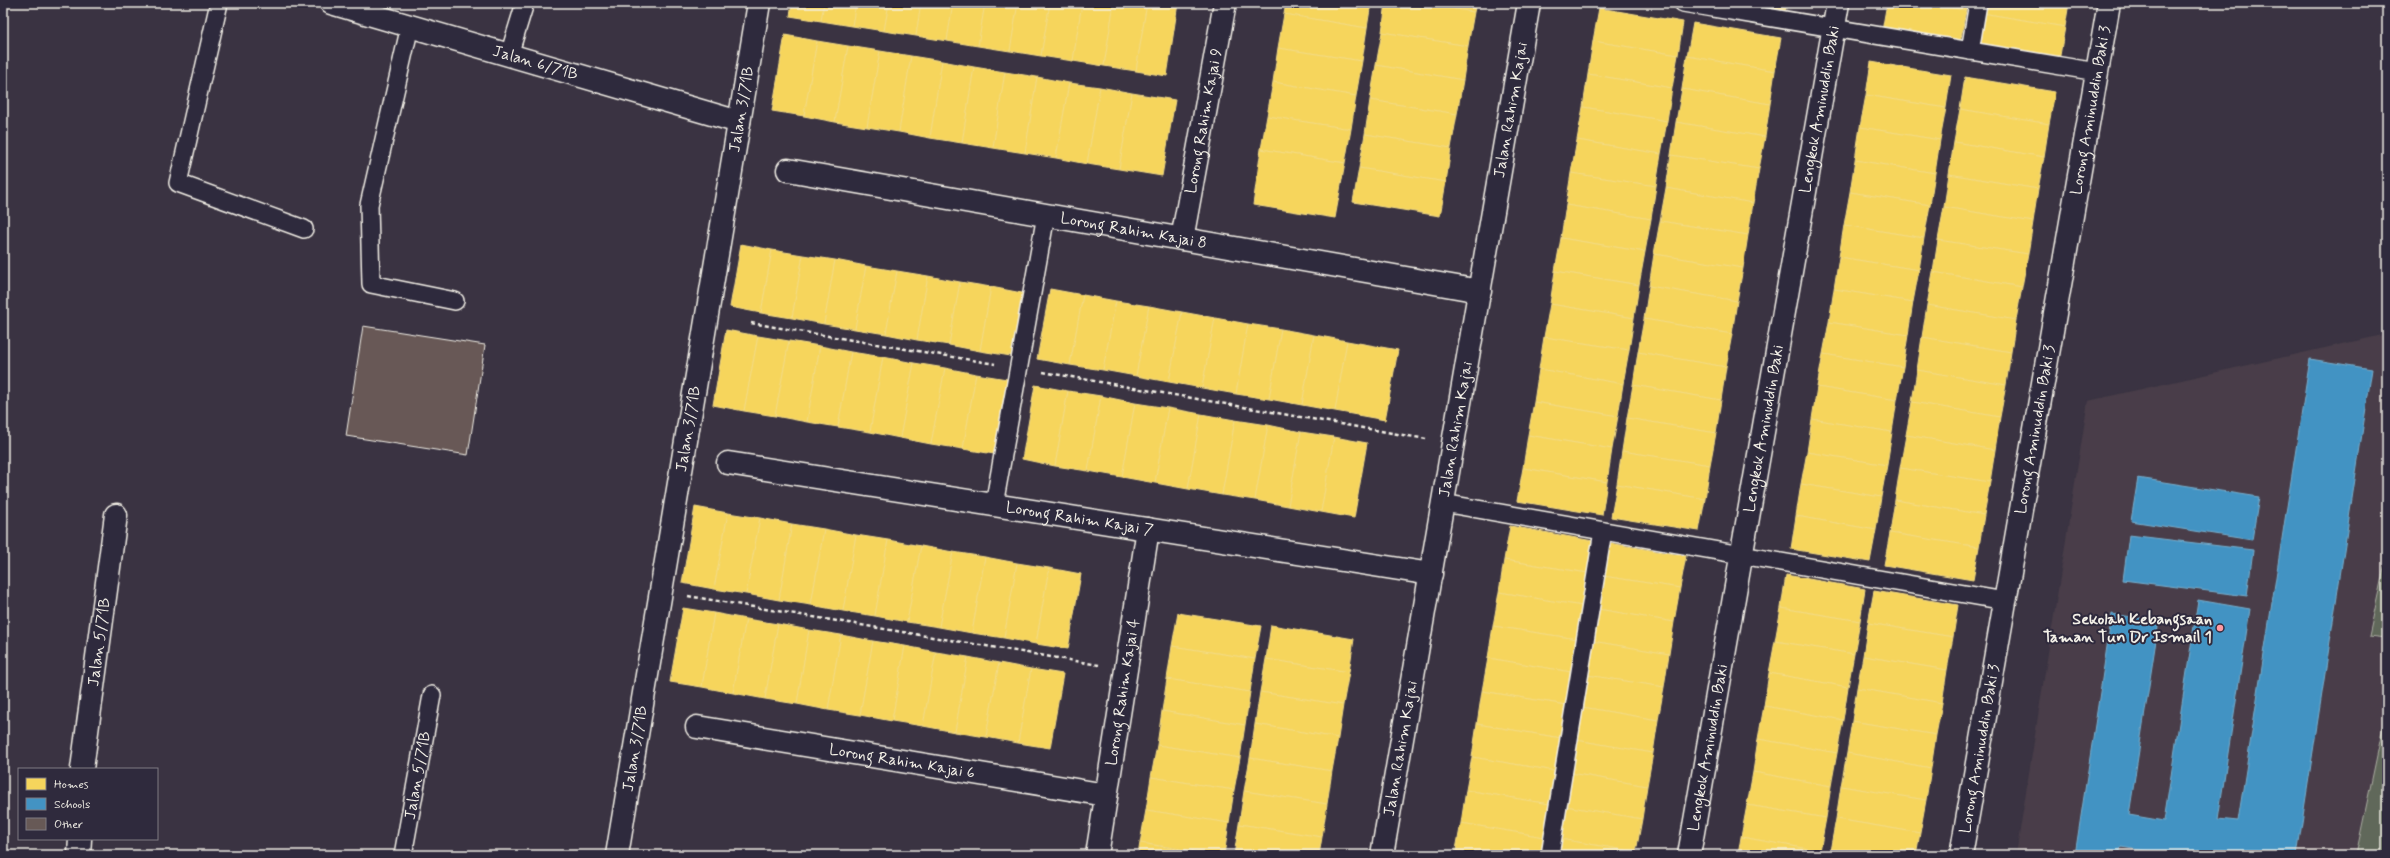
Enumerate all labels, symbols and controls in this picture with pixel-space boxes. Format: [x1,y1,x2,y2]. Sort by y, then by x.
street label: Lengkok Aminuddin Baki [1794,24,1844,195]
street label: Lorong Aminuddin Baki 3 [2065,24,2115,196]
street label: Jalan 6/71B [490,40,581,85]
street label: Jalan Rahim Kajai [1489,40,1533,179]
street label: Lorong Rahim Kajai 9 [1180,46,1227,195]
street label: Jalan 3/71B [724,65,759,154]
street label: Lorong Rahim Kajai 8 [1059,207,1209,254]
street label: Lengkok Aminuddin Baki [1739,343,1789,514]
street label: Lorong Aminuddin Baki 3 [2010,343,2060,516]
street label: Jalan Rahim Kajai [1433,360,1478,499]
street label: Jalan 3/71B [671,384,706,474]
street label: Lorong Rahim Kajai 7 [1004,497,1155,541]
street label: Jalan 5/71B [83,596,115,688]
place label: Sekolah Kebangsaan Taman Tun Dr Ismail 1 [2043,609,2212,648]
street label: Lorong Rahim Kajai 4 [1101,617,1144,767]
marker: Sekolah Kebangsaan Taman Tun Dr Ismail 1 [2215,623,2225,633]
street label: Lengkok Aminuddin Baki [1683,662,1733,833]
street label: Lorong Aminuddin Baki 3 [1954,662,2004,835]
street label: Jalan Rahim Kajai [1378,679,1422,818]
street label: Jalan 3/71B [617,704,652,793]
street label: Jalan 5/71B [399,729,436,821]
street label: Lorong Rahim Kajai 6 [828,739,977,784]
legend [18,768,158,840]
text: Homes [54,777,89,793]
text: Schools [54,797,90,813]
text: Other [54,817,83,833]

